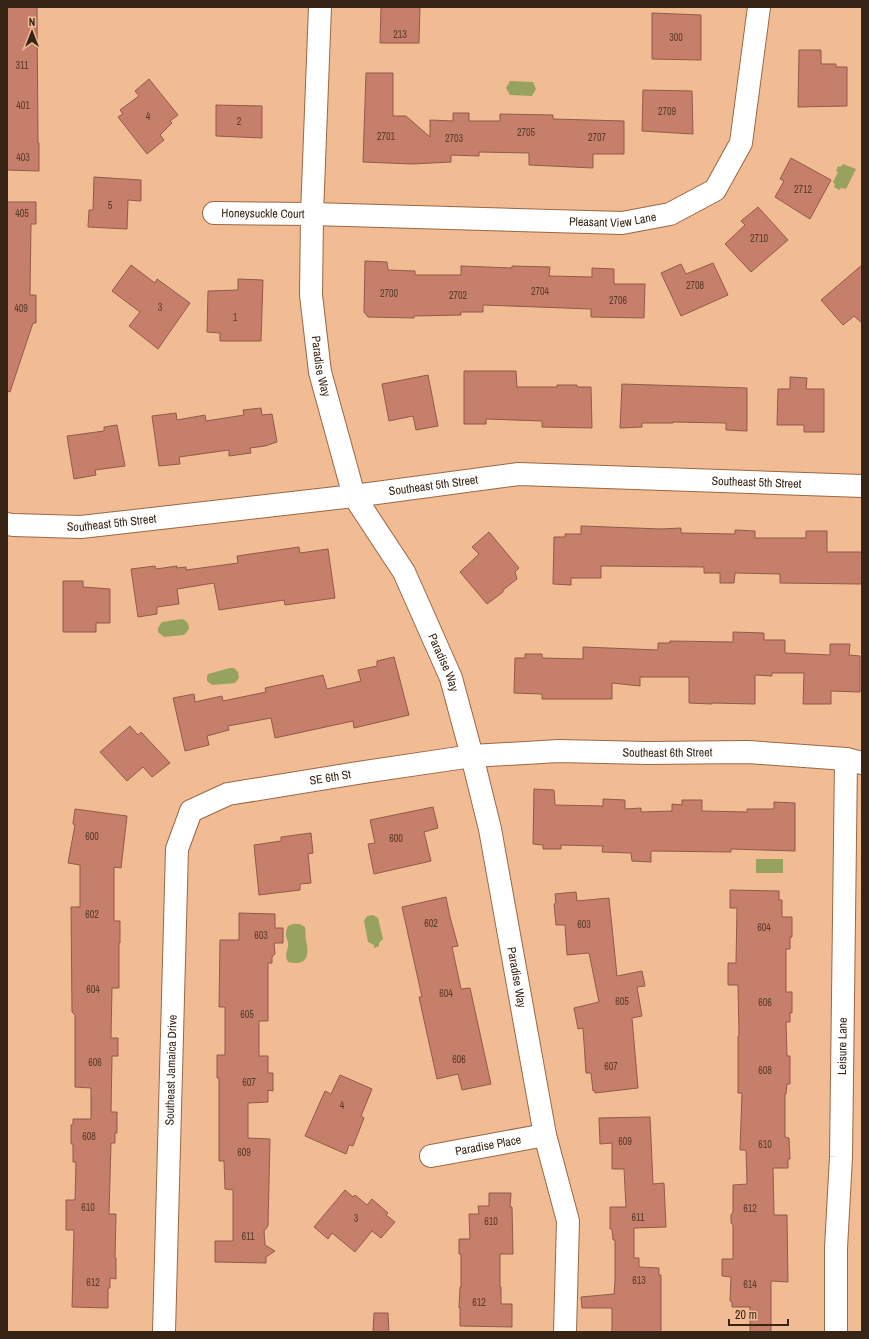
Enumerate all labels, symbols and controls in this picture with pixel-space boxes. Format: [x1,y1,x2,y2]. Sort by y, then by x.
north arrow [12,12,52,52]
text: N [29,15,35,29]
house number: 213 [393,28,407,41]
house number: 300 [669,31,683,44]
house number: 311 [15,59,29,72]
house number: 401 [16,99,30,112]
house number: 2709 [658,105,677,118]
house number: 4 [146,110,151,123]
house number: 2 [237,115,242,128]
house number: 2705 [517,126,536,139]
house number: 2701 [377,130,396,143]
house number: 2707 [588,131,607,144]
house number: 2703 [445,132,464,145]
house number: 403 [16,151,30,164]
house number: 2712 [794,183,813,196]
house number: 5 [108,199,113,212]
street label: Honeysuckle Court [221,205,305,222]
house number: 405 [15,207,29,220]
street label: Pleasant View Lane [569,209,658,231]
house number: 2710 [750,232,769,245]
house number: 2708 [686,279,705,292]
house number: 2704 [531,285,550,298]
house number: 2700 [380,287,399,300]
house number: 2702 [449,289,468,302]
house number: 2706 [609,294,628,307]
house number: 3 [158,301,163,314]
house number: 409 [14,302,28,315]
house number: 1 [233,311,238,324]
street label: Paradise Way [308,335,334,398]
street label: Southeast 5th Street [388,472,479,499]
street label: Southeast 5th Street [711,473,802,492]
street label: Southeast 5th Street [67,510,158,535]
street label: Paradise Way [424,631,462,693]
street label: Southeast 6th Street [622,744,713,761]
street label: SE 6th St [308,766,352,789]
house number: 600 [85,830,99,843]
house number: 600 [389,832,403,845]
house number: 602 [85,908,99,921]
house number: 602 [424,917,438,930]
house number: 603 [577,918,591,931]
house number: 604 [757,921,771,934]
house number: 603 [254,929,268,942]
street label: Paradise Way [503,946,530,1009]
house number: 604 [86,983,100,996]
house number: 604 [439,987,453,1000]
house number: 605 [615,995,629,1008]
house number: 606 [758,996,772,1009]
house number: 605 [240,1008,254,1021]
street label: Southeast Jamaica Drive [162,1015,181,1126]
street label: Leisure Lane [834,1017,851,1075]
house number: 606 [452,1053,466,1066]
house number: 606 [88,1056,102,1069]
house number: 607 [604,1060,618,1073]
house number: 608 [758,1064,772,1077]
house number: 607 [242,1076,256,1089]
house number: 4 [340,1099,345,1112]
house number: 608 [82,1130,96,1143]
street label: Paradise Place [454,1132,522,1159]
house number: 609 [618,1135,632,1148]
house number: 610 [758,1138,772,1151]
house number: 609 [237,1146,251,1159]
house number: 610 [81,1201,95,1214]
house number: 612 [743,1202,757,1215]
house number: 611 [631,1211,645,1224]
house number: 3 [354,1212,359,1225]
house number: 610 [484,1215,498,1228]
house number: 611 [241,1230,255,1243]
house number: 613 [632,1274,646,1287]
house number: 612 [86,1276,100,1289]
house number: 614 [743,1278,757,1291]
house number: 612 [472,1296,486,1309]
scale bar [729,1301,788,1327]
text: 20 m [735,1307,757,1323]

